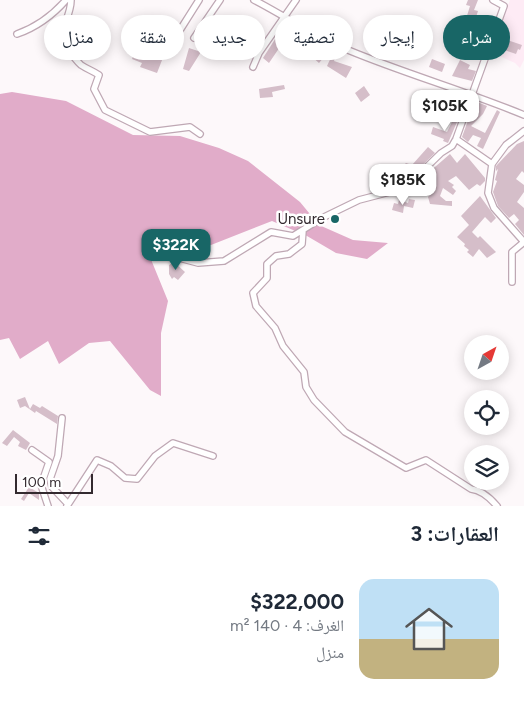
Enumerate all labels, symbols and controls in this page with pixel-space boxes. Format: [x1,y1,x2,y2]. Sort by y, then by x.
chip: منزل [44,15,111,60]
chip: شقة [121,15,184,60]
chip: جديد [194,15,265,60]
chip: تصفية [275,15,353,60]
chip: إيجار [363,15,433,60]
chip: شراء [443,15,510,60]
pin: $105K [410,90,480,132]
text: $105K [422,96,468,115]
pin: $185K [368,164,438,206]
text: $185K [380,170,426,189]
place label: Unsure [277,210,325,228]
marker: Unsure [329,213,341,225]
pin: $322K [141,228,211,271]
text: $322K [153,235,199,254]
north arrow [464,335,509,380]
map controls [464,335,509,490]
button: locate [464,390,509,435]
button: layers [464,445,509,490]
scale bar [15,471,92,494]
text: 100 m [22,474,61,491]
text: العقارات: 3 [411,521,499,546]
icon: filters [25,522,53,550]
text: $322,000 [250,589,344,614]
icon: home [399,599,459,659]
text: الغرف: 4 · 140 m² [230,616,344,635]
text: منزل [316,643,344,662]

